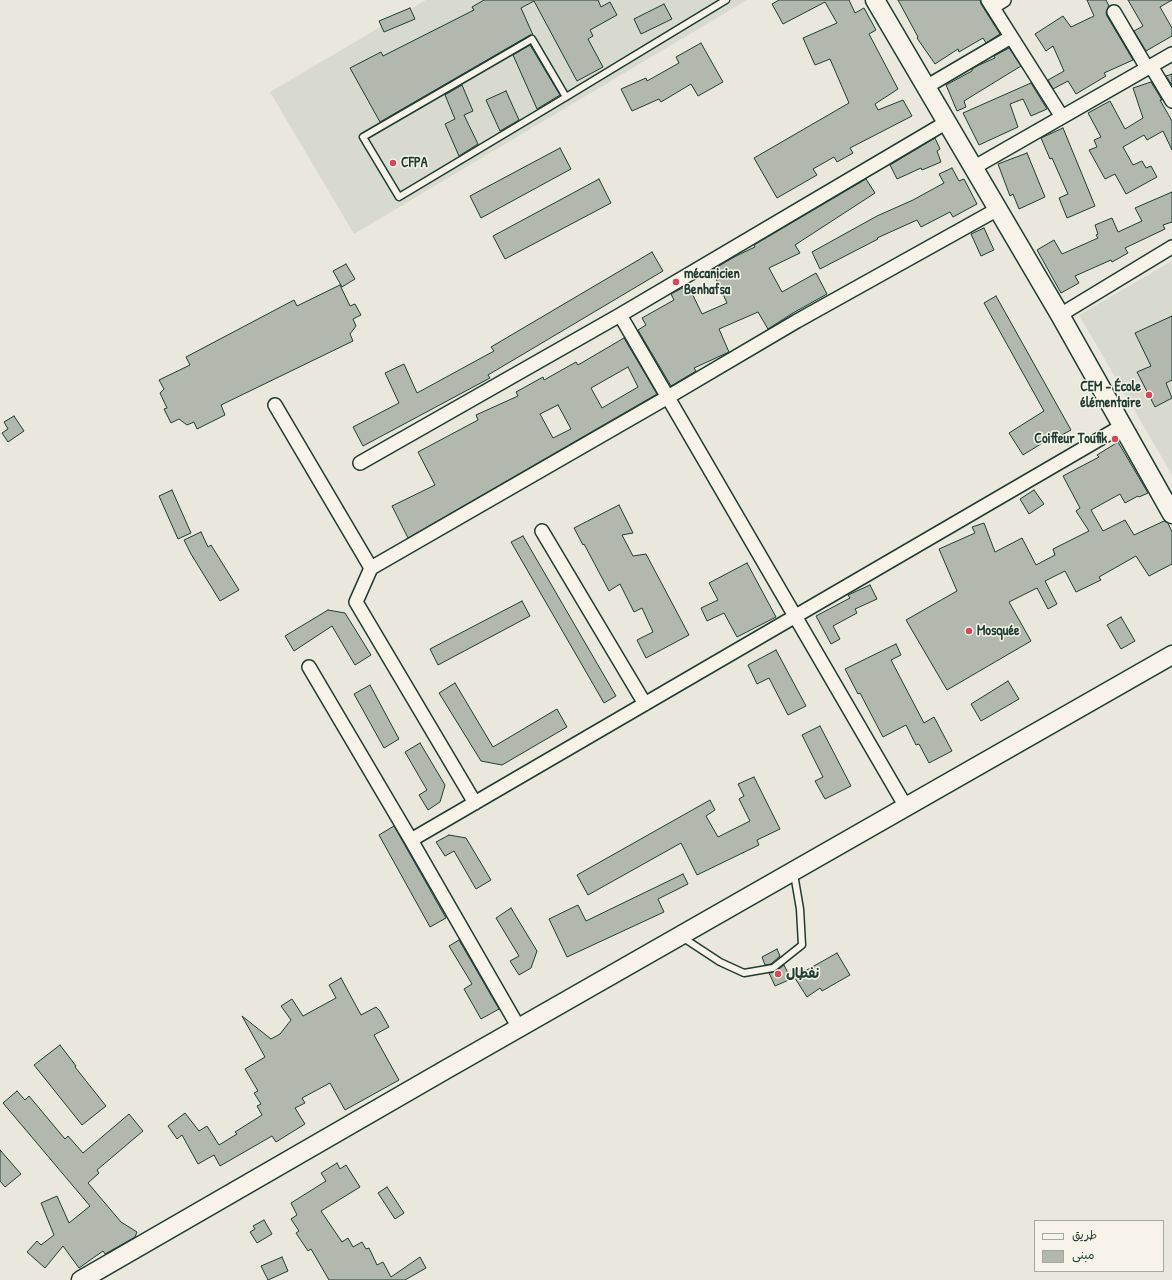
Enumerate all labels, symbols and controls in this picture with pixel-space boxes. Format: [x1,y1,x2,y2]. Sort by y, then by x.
place label: CFPA [401,155,427,171]
marker: CFPA [388,158,398,168]
place label: mécanicien Benhafsa [684,266,740,298]
marker: mécanicien Benhafsa [671,277,681,287]
place label: CEM - École élémentaire [1080,379,1141,412]
marker: CEM - École élémentaire [1144,390,1154,400]
place label: Coiffeur Toufik [1034,431,1107,447]
marker: Coiffeur Toufik [1110,434,1120,444]
place label: Mosquée [977,623,1020,639]
marker: Mosquée [964,626,974,636]
place label: نفطال [786,966,819,982]
marker: نفطال [773,969,783,979]
legend [1034,1220,1164,1272]
text: طريق [1072,1226,1097,1243]
text: مبنى [1072,1246,1095,1263]

